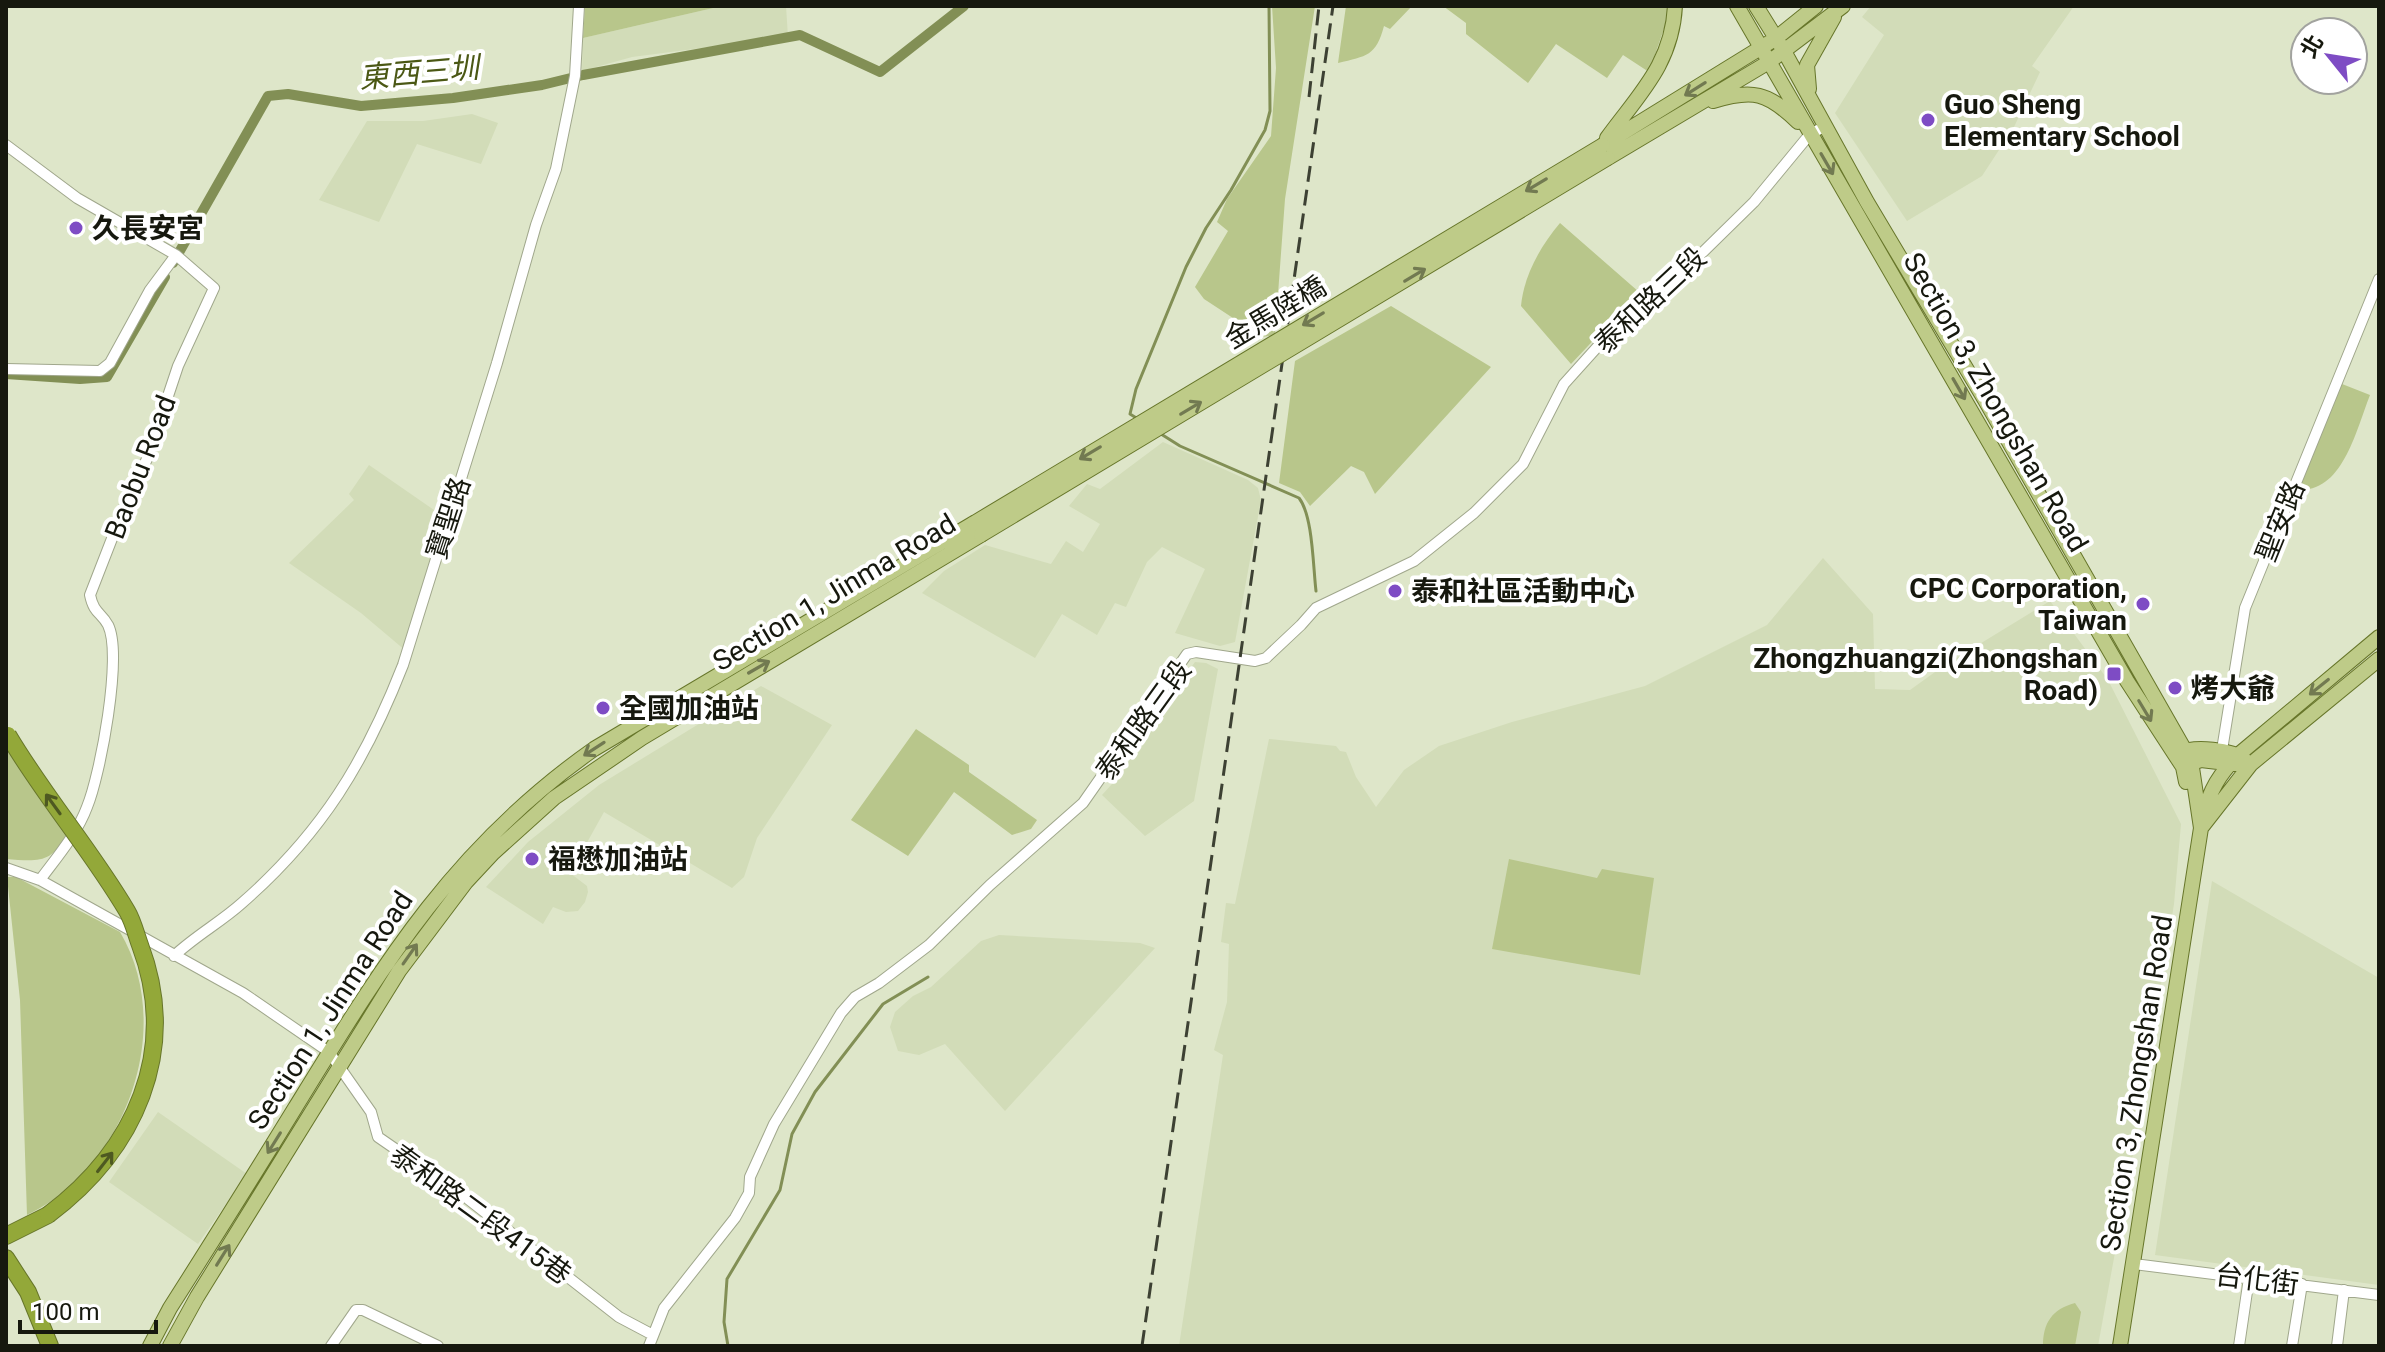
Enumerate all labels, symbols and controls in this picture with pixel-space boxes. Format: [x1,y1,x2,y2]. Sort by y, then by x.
north arrow [2289,16,2369,96]
text: 北 [2296,30,2328,62]
water label: 東西三圳 [358,49,484,95]
one-way arrow [1684,81,1707,97]
place label: Guo Sheng Elementary School [1944,88,2180,153]
marker: Guo Sheng Elementary School [1919,111,1937,129]
one-way arrow [1819,152,1835,175]
one-way arrow [1525,177,1548,193]
place label: 久長安宮 [92,212,204,245]
marker: 久長安宮 [67,219,85,237]
street label: 泰和路三段 [1588,241,1713,360]
street label: Section 3, Zhongshan Road [1896,247,2095,558]
one-way arrow [1403,267,1426,283]
street label: 金馬陸橋 [1219,269,1332,355]
one-way arrow [1302,312,1325,328]
one-way arrow [1951,377,1967,400]
street label: Baobu Road [98,391,183,544]
one-way arrow [1179,400,1202,416]
one-way arrow [1079,445,1102,461]
street label: 寶聖路 [420,473,477,563]
street label: 聖安路 [2249,476,2311,566]
street label: Section 1, Jinma Road [707,507,962,678]
place label: CPC Corporation, Taiwan [1909,572,2127,637]
place label: 泰和社區活動中心 [1411,575,1635,608]
marker: 泰和社區活動中心 [1386,582,1404,600]
marker: CPC Corporation, Taiwan [2134,595,2152,613]
place label: Zhongzhuangzi(Zhongshan Road) [1753,642,2098,707]
street label: 泰和路三段 [1089,654,1198,787]
one-way arrow [747,659,770,675]
marker: Zhongzhuangzi(Zhongshan Road) [2105,665,2123,683]
place label: 烤大爺 [2191,672,2275,705]
one-way arrow [2309,678,2330,695]
marker: 烤大爺 [2166,679,2184,697]
place label: 全國加油站 [619,692,759,725]
marker: 全國加油站 [594,699,612,717]
one-way arrow [2137,699,2153,722]
one-way arrow [583,741,606,757]
one-way arrow [44,793,61,815]
place label: 福懋加油站 [548,843,688,876]
marker: 福懋加油站 [523,850,541,868]
street label: Section 1, Jinma Road [241,885,420,1136]
street label: Section 3, Zhongshan Road [2094,913,2179,1253]
one-way arrow [402,943,418,965]
one-way arrow [265,1131,282,1153]
street label: 泰和路二段415巷 [384,1138,577,1291]
one-way arrow [96,1152,113,1173]
one-way arrow [216,1244,232,1267]
street label: 台化街 [2213,1258,2301,1301]
scale bar [20,1284,156,1334]
text: 100 m [32,1298,99,1326]

